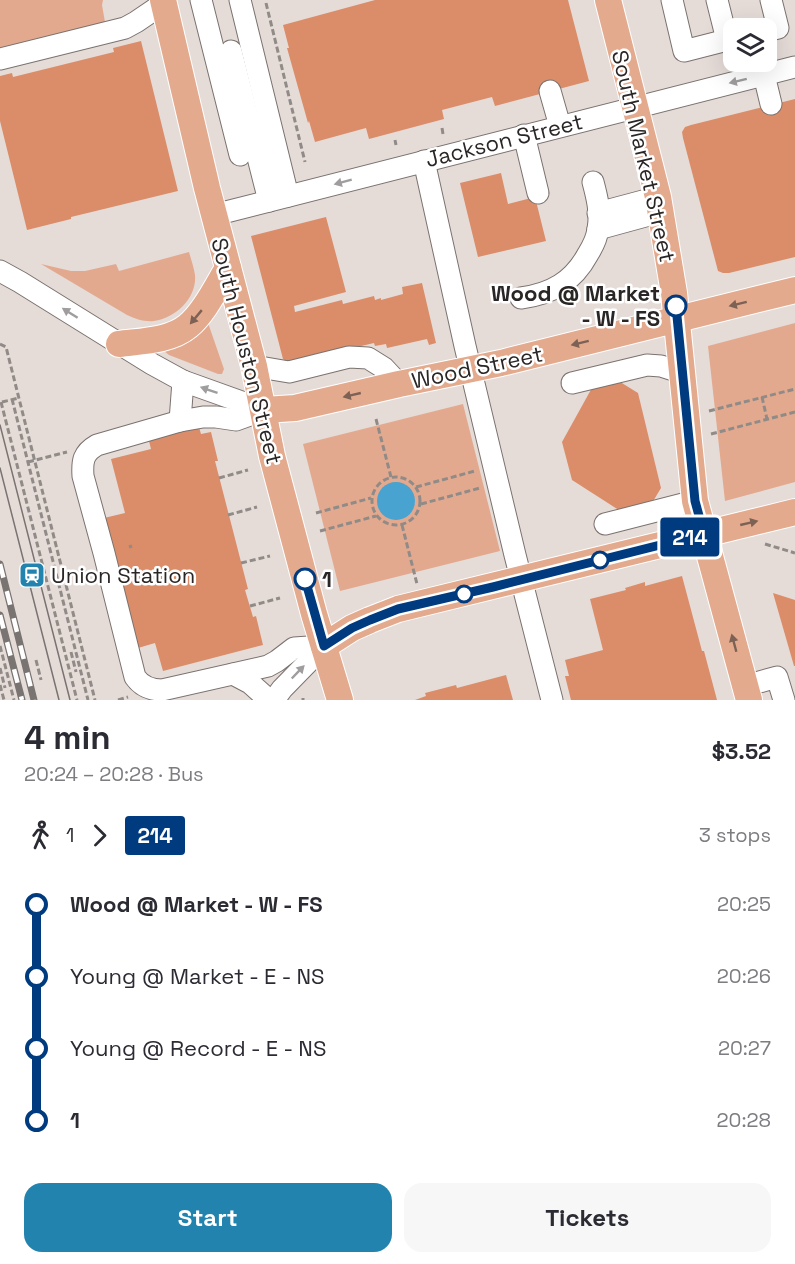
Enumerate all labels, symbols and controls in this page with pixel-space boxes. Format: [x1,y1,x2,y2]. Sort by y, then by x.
map controls [723,18,777,72]
button: layers [723,18,777,72]
street label: South Market Street [606,47,682,265]
one-way arrow [729,77,747,87]
street label: Jackson Street [422,107,586,173]
one-way arrow [334,177,352,187]
street label: South Houston Street [205,235,289,467]
place label: Wood @ Market - W - FS [491,279,660,332]
marker: Wood @ Market - W - FS [665,295,687,317]
one-way arrow [729,300,747,310]
one-way arrow [62,307,78,318]
one-way arrow [190,309,203,324]
street label: Wood Street [409,339,545,395]
one-way arrow [571,339,589,349]
one-way arrow [200,385,218,394]
one-way arrow [343,390,361,400]
line badge: 214 [656,518,724,556]
one-way arrow [740,518,759,527]
text: 214 [672,524,708,551]
unlabelled marker [591,551,609,569]
station icon: Union Station [17,560,47,590]
place label: Union Station [51,561,195,589]
place label: 1 [322,565,332,593]
marker: 1 [294,568,316,590]
unlabelled marker [455,585,473,603]
one-way arrow [729,634,738,652]
one-way arrow [291,666,305,680]
text: 4 min [24,717,111,759]
text: $3.52 [712,737,771,765]
text: 20:24 – 20:28 · Bus [24,761,204,787]
icon: walk [24,819,57,852]
icon: forward [83,819,116,852]
text: 1 [66,822,74,848]
text: 214 [137,822,173,849]
text: 3 stops [699,822,771,848]
text: Wood @ Market - W - FS [70,890,323,918]
text: 20:25 [717,891,771,917]
text: Young @ Market - E - NS [70,962,325,990]
text: 20:26 [717,963,771,989]
text: Young @ Record - E - NS [70,1034,326,1062]
text: 20:27 [718,1035,771,1061]
text: 1 [70,1106,80,1134]
text: 20:28 [717,1107,771,1133]
button: Start [24,1183,392,1252]
button: Tickets [404,1183,771,1252]

